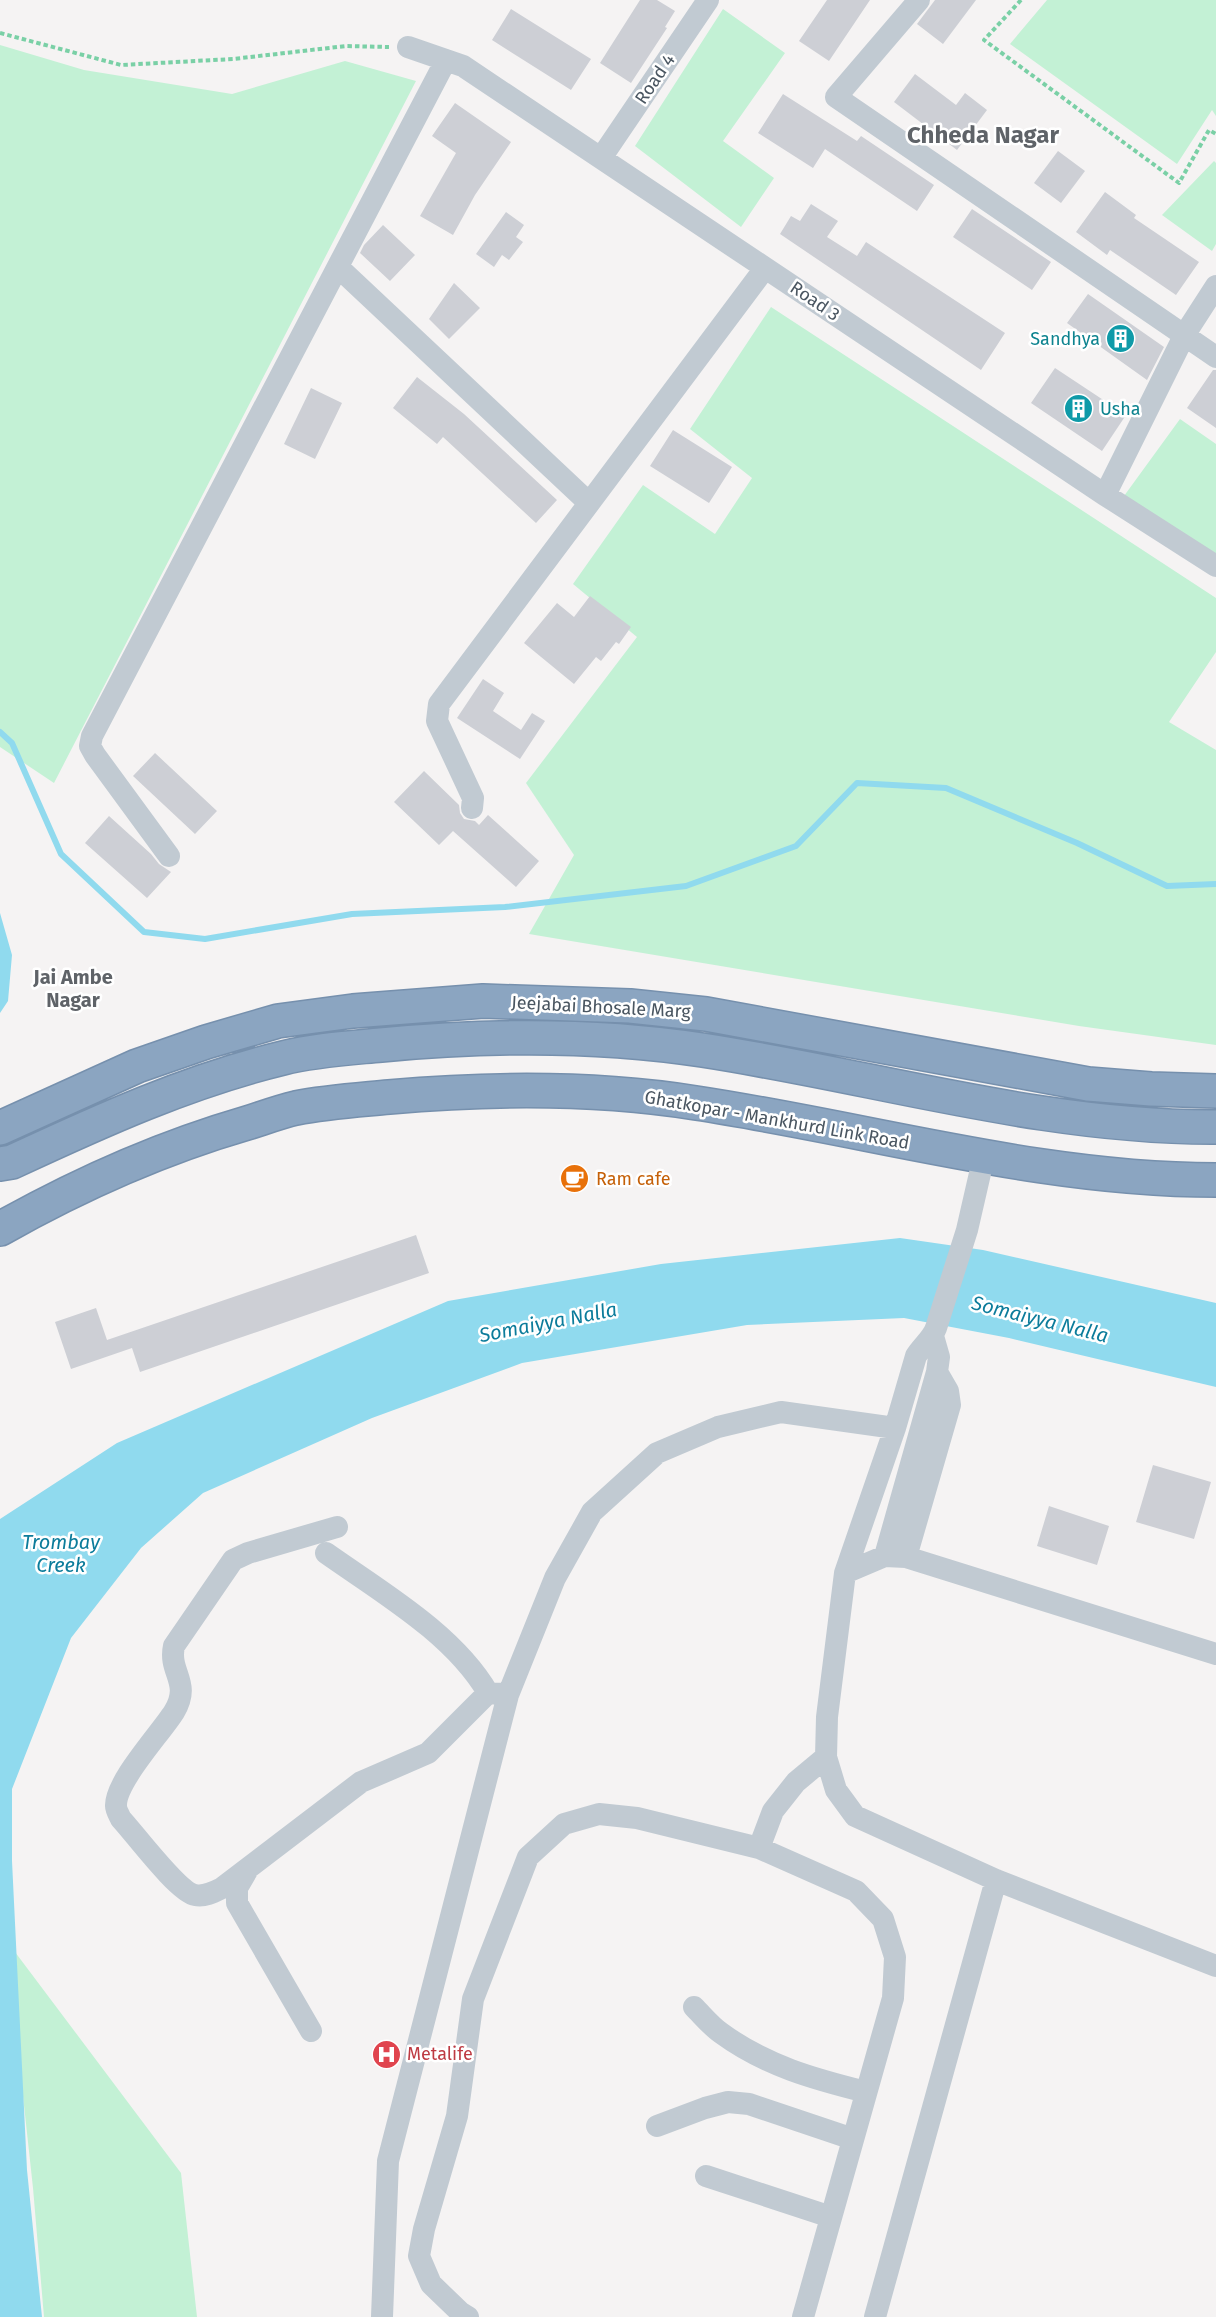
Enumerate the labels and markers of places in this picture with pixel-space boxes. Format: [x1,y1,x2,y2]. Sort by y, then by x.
building icon: Sandhya [1105,323,1137,355]
place label: Sandhya [1030,328,1100,350]
building icon: Usha [1063,393,1095,425]
place label: Usha [1100,398,1141,420]
cafe icon: Ram cafe [559,1163,591,1195]
place label: Ram cafe [596,1168,671,1190]
hospital icon: Metalife [370,2038,402,2070]
place label: Metalife [407,2043,473,2065]

